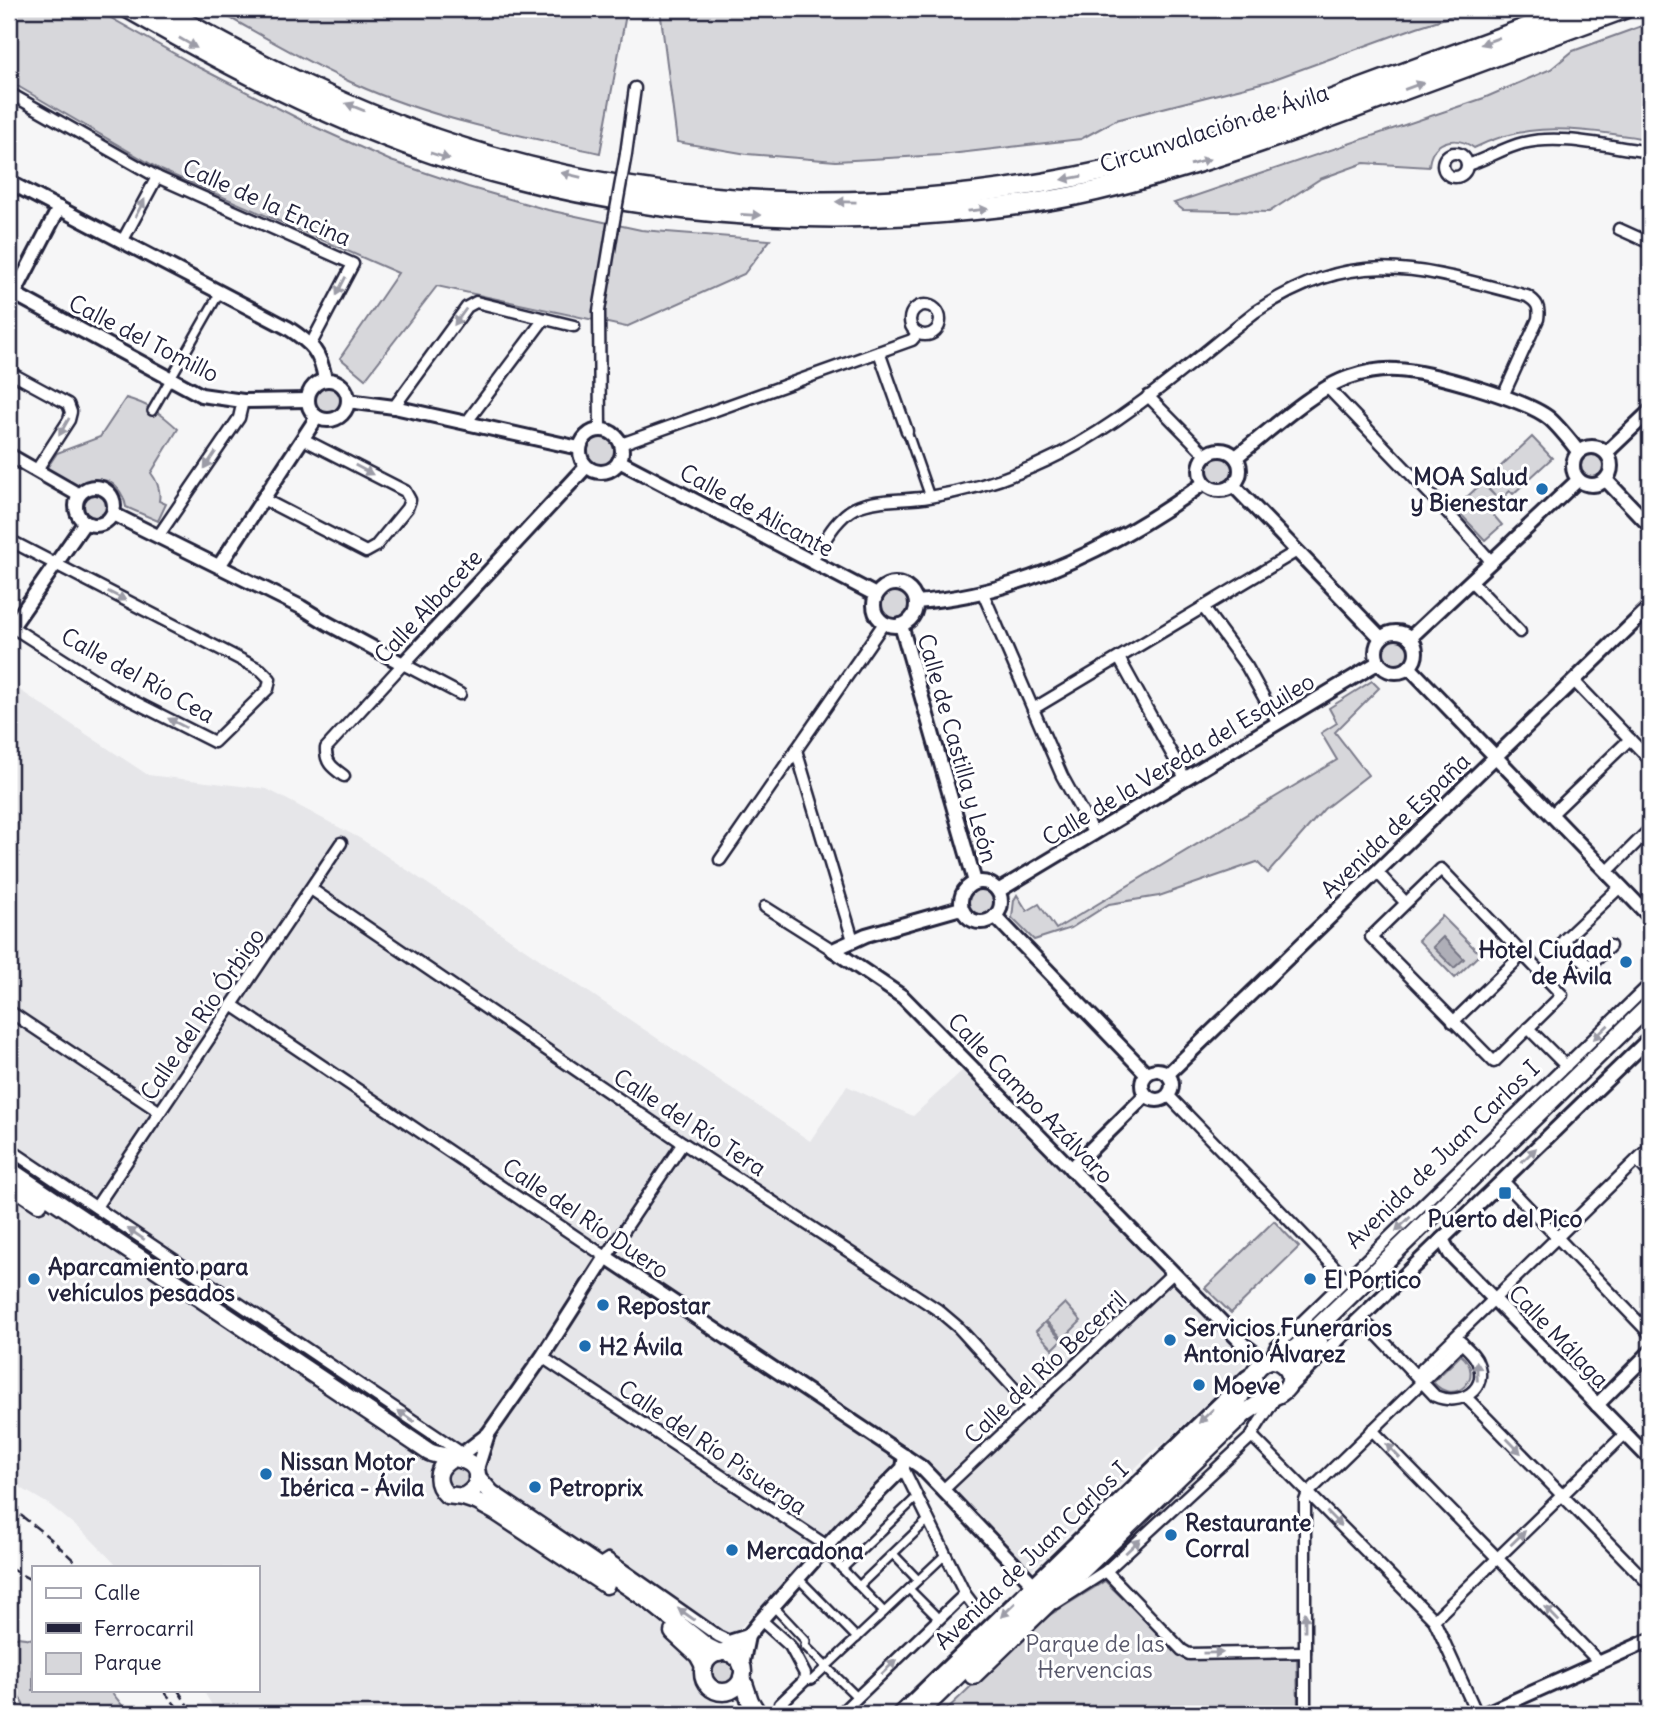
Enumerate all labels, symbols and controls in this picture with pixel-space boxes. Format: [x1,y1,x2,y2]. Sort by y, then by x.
one-way arrow [1479,35,1500,46]
one-way arrow [179,37,198,49]
street label: Circunvalación de Ávila [1096,77,1332,179]
one-way arrow [1404,81,1425,92]
one-way arrow [344,101,365,112]
one-way arrow [430,151,451,162]
street label: Calle de la Encina [178,152,356,252]
one-way arrow [1190,157,1211,167]
one-way arrow [560,170,582,181]
one-way arrow [1061,173,1083,184]
one-way arrow [835,197,857,208]
one-way arrow [134,198,146,218]
one-way arrow [967,204,989,215]
one-way arrow [740,210,762,221]
one-way arrow [336,276,347,296]
street label: Calle del Tomillo [64,288,224,388]
one-way arrow [453,308,467,327]
one-way arrow [58,417,70,436]
one-way arrow [203,451,217,469]
street label: Calle de Alicante [675,457,839,563]
place label: MOA Salud y Bienestar [1410,462,1529,517]
one-way arrow [354,464,374,475]
marker: MOA Salud y Bienestar [1534,481,1550,497]
street label: Calle Albacete [368,543,488,669]
one-way arrow [107,591,127,602]
street label: Calle del Río Cea [56,621,220,729]
street label: Calle de Castilla y León [911,630,1005,866]
street label: Calle de la Vereda del Esquileo [1037,666,1319,852]
one-way arrow [167,717,187,728]
street label: Avenida de España [1314,746,1476,904]
street label: Calle del Río Órbigo [134,922,270,1106]
place label: Hotel Ciudad de Ávila [1478,935,1612,990]
marker: Hotel Ciudad de Ávila [1618,954,1634,970]
street label: Calle Campo Azálvaro [942,1007,1120,1189]
one-way arrow [1593,1023,1610,1040]
street label: Avenida de Juan Carlos I [1339,1054,1545,1254]
street label: Calle del Río Tera [608,1062,772,1182]
one-way arrow [1520,1148,1537,1164]
street label: Calle del Río Duero [497,1151,675,1285]
marker: Puerto del Pico [1497,1185,1513,1201]
place label: Puerto del Pico [1428,1204,1583,1233]
one-way arrow [1395,1216,1412,1232]
one-way arrow [127,1228,146,1241]
place label: Aparcamiento para vehículos pesados [48,1252,248,1307]
place label: El Portico [1324,1265,1421,1294]
marker: Aparcamiento para vehículos pesados [26,1271,42,1287]
marker: El Portico [1302,1271,1318,1287]
street label: Calle Málaga [1503,1278,1615,1394]
street label: Calle del Río Becerril [958,1284,1132,1450]
place label: Repostar [617,1291,711,1320]
marker: Repostar [595,1297,611,1313]
place label: Servicios Funerarios Antonio Álvarez [1184,1313,1392,1368]
place label: H2 Ávila [599,1331,683,1361]
marker: Servicios Funerarios Antonio Álvarez [1162,1332,1178,1348]
marker: H2 Ávila [577,1338,593,1354]
one-way arrow [1472,1360,1483,1382]
place label: Moeve [1213,1371,1280,1400]
street label: Calle del Río Pisuerga [613,1373,813,1521]
marker: Moeve [1191,1377,1207,1393]
one-way arrow [1197,1408,1214,1425]
one-way arrow [397,1409,415,1423]
one-way arrow [1505,1437,1521,1454]
one-way arrow [1385,1443,1402,1460]
place label: Nissan Motor Ibérica - Ávila [280,1447,424,1502]
street label: Avenida de Juan Carlos I [928,1455,1134,1655]
marker: Nissan Motor Ibérica - Ávila [258,1466,274,1482]
place label: Petroprix [549,1473,644,1502]
marker: Petroprix [527,1479,543,1495]
place label: Restaurante Corral [1185,1508,1311,1563]
one-way arrow [1326,1510,1342,1527]
marker: Restaurante Corral [1163,1527,1179,1543]
one-way arrow [1510,1530,1526,1546]
place label: Mercadona [746,1536,864,1565]
one-way arrow [1124,1539,1141,1555]
marker: Mercadona [724,1542,740,1558]
legend [32,1566,259,1692]
text: Calle [94,1579,140,1606]
one-way arrow [1000,1601,1017,1617]
one-way arrow [1545,1606,1561,1623]
one-way arrow [677,1607,695,1621]
one-way arrow [1299,1610,1311,1632]
text: Ferrocarril [94,1615,194,1642]
park label: Parque de las Hervencias [1025,1629,1165,1684]
one-way arrow [1203,1648,1225,1659]
text: Parque [94,1649,162,1676]
one-way arrow [880,1659,897,1675]

